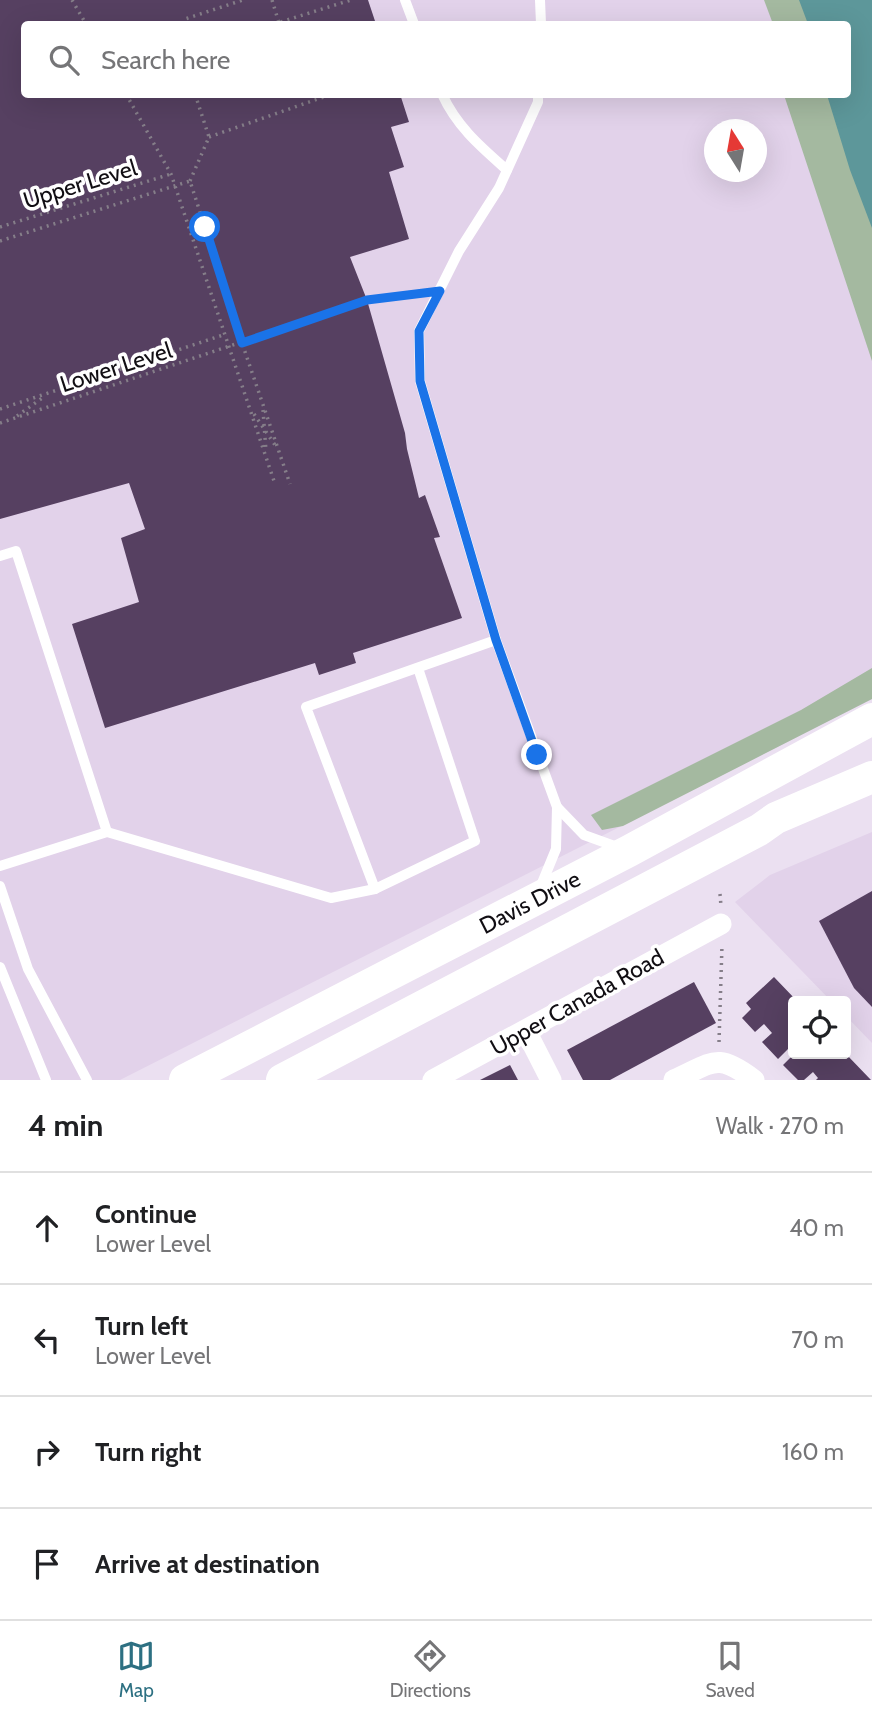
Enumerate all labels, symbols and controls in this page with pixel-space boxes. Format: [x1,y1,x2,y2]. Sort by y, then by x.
search box [21,21,851,98]
icon: search [45,41,83,79]
text: Search here [101,44,230,76]
north arrow [704,119,767,182]
street label: Upper Level [20,153,141,215]
route start [189,211,220,242]
street label: Lower Level [57,336,176,398]
route end [521,739,552,770]
street label: Davis Drive [475,864,585,940]
street label: Upper Canada Road [485,943,669,1061]
map controls [788,996,851,1059]
button: locate [788,996,851,1059]
text: 4 min [28,1107,103,1144]
text: Walk · 270 m [716,1112,844,1140]
text: Continue [95,1198,197,1230]
icon: ahead [28,1209,66,1247]
text: 40 m [789,1214,844,1242]
text: Lower Level [95,1230,211,1258]
text: Turn left [95,1310,188,1342]
icon: left [28,1321,66,1359]
text: 70 m [791,1326,844,1354]
text: Lower Level [95,1342,211,1370]
icon: right [28,1433,66,1471]
text: Turn right [95,1436,201,1468]
text: 160 m [782,1438,844,1466]
icon: arrive [28,1545,66,1583]
text: Arrive at destination [95,1548,320,1580]
tab: Map [117,1637,155,1702]
tab: Directions [390,1637,471,1702]
tab: Saved [705,1637,755,1702]

